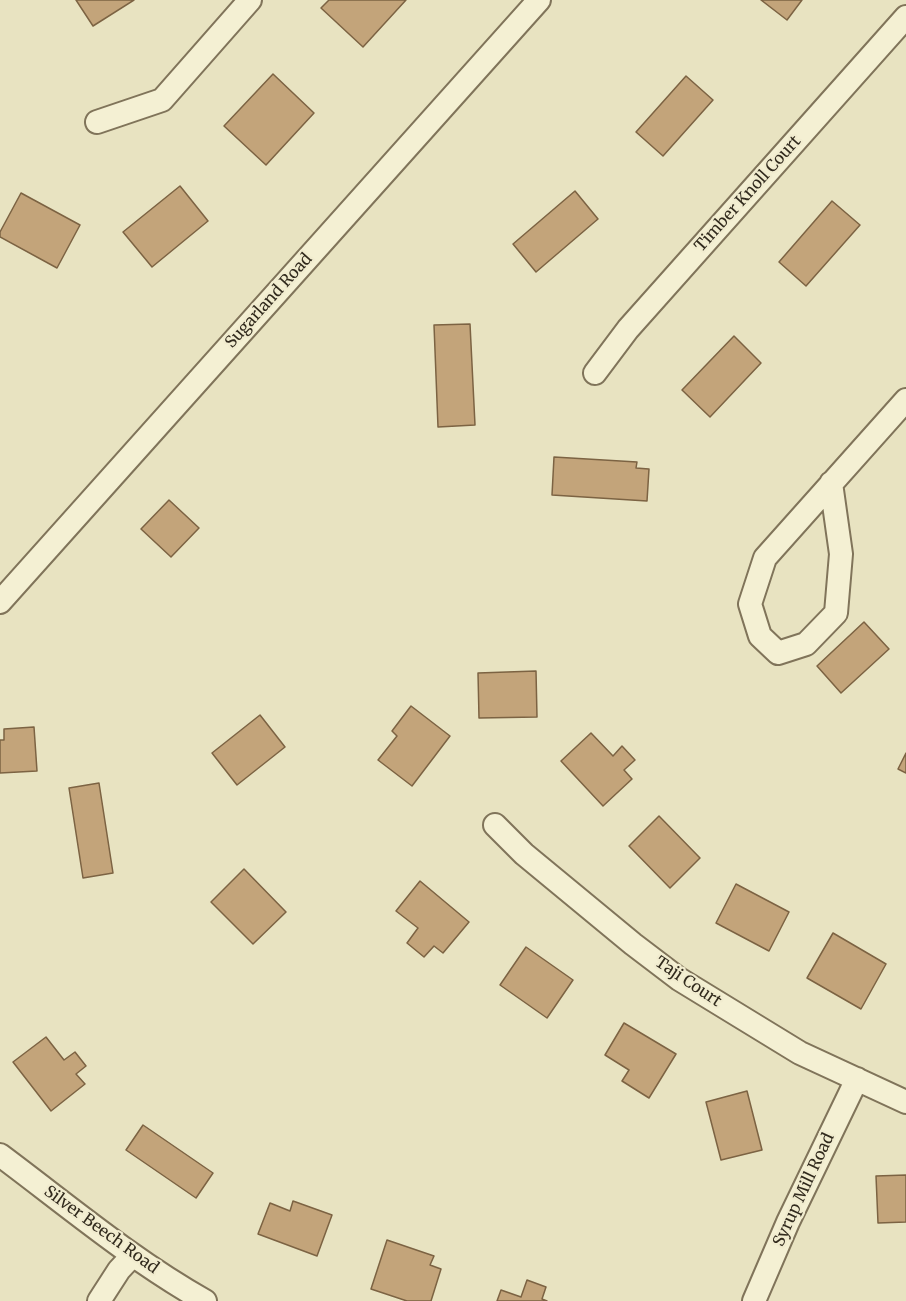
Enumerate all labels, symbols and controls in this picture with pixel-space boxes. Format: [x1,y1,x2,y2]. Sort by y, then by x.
street label: Timber Knoll Court [691,132,805,256]
street label: Sugarland Road [222,250,316,352]
street label: Taji Court [651,953,725,1011]
street label: Syrup Mill Road [769,1130,839,1250]
street label: Silver Beech Road [40,1182,162,1278]

